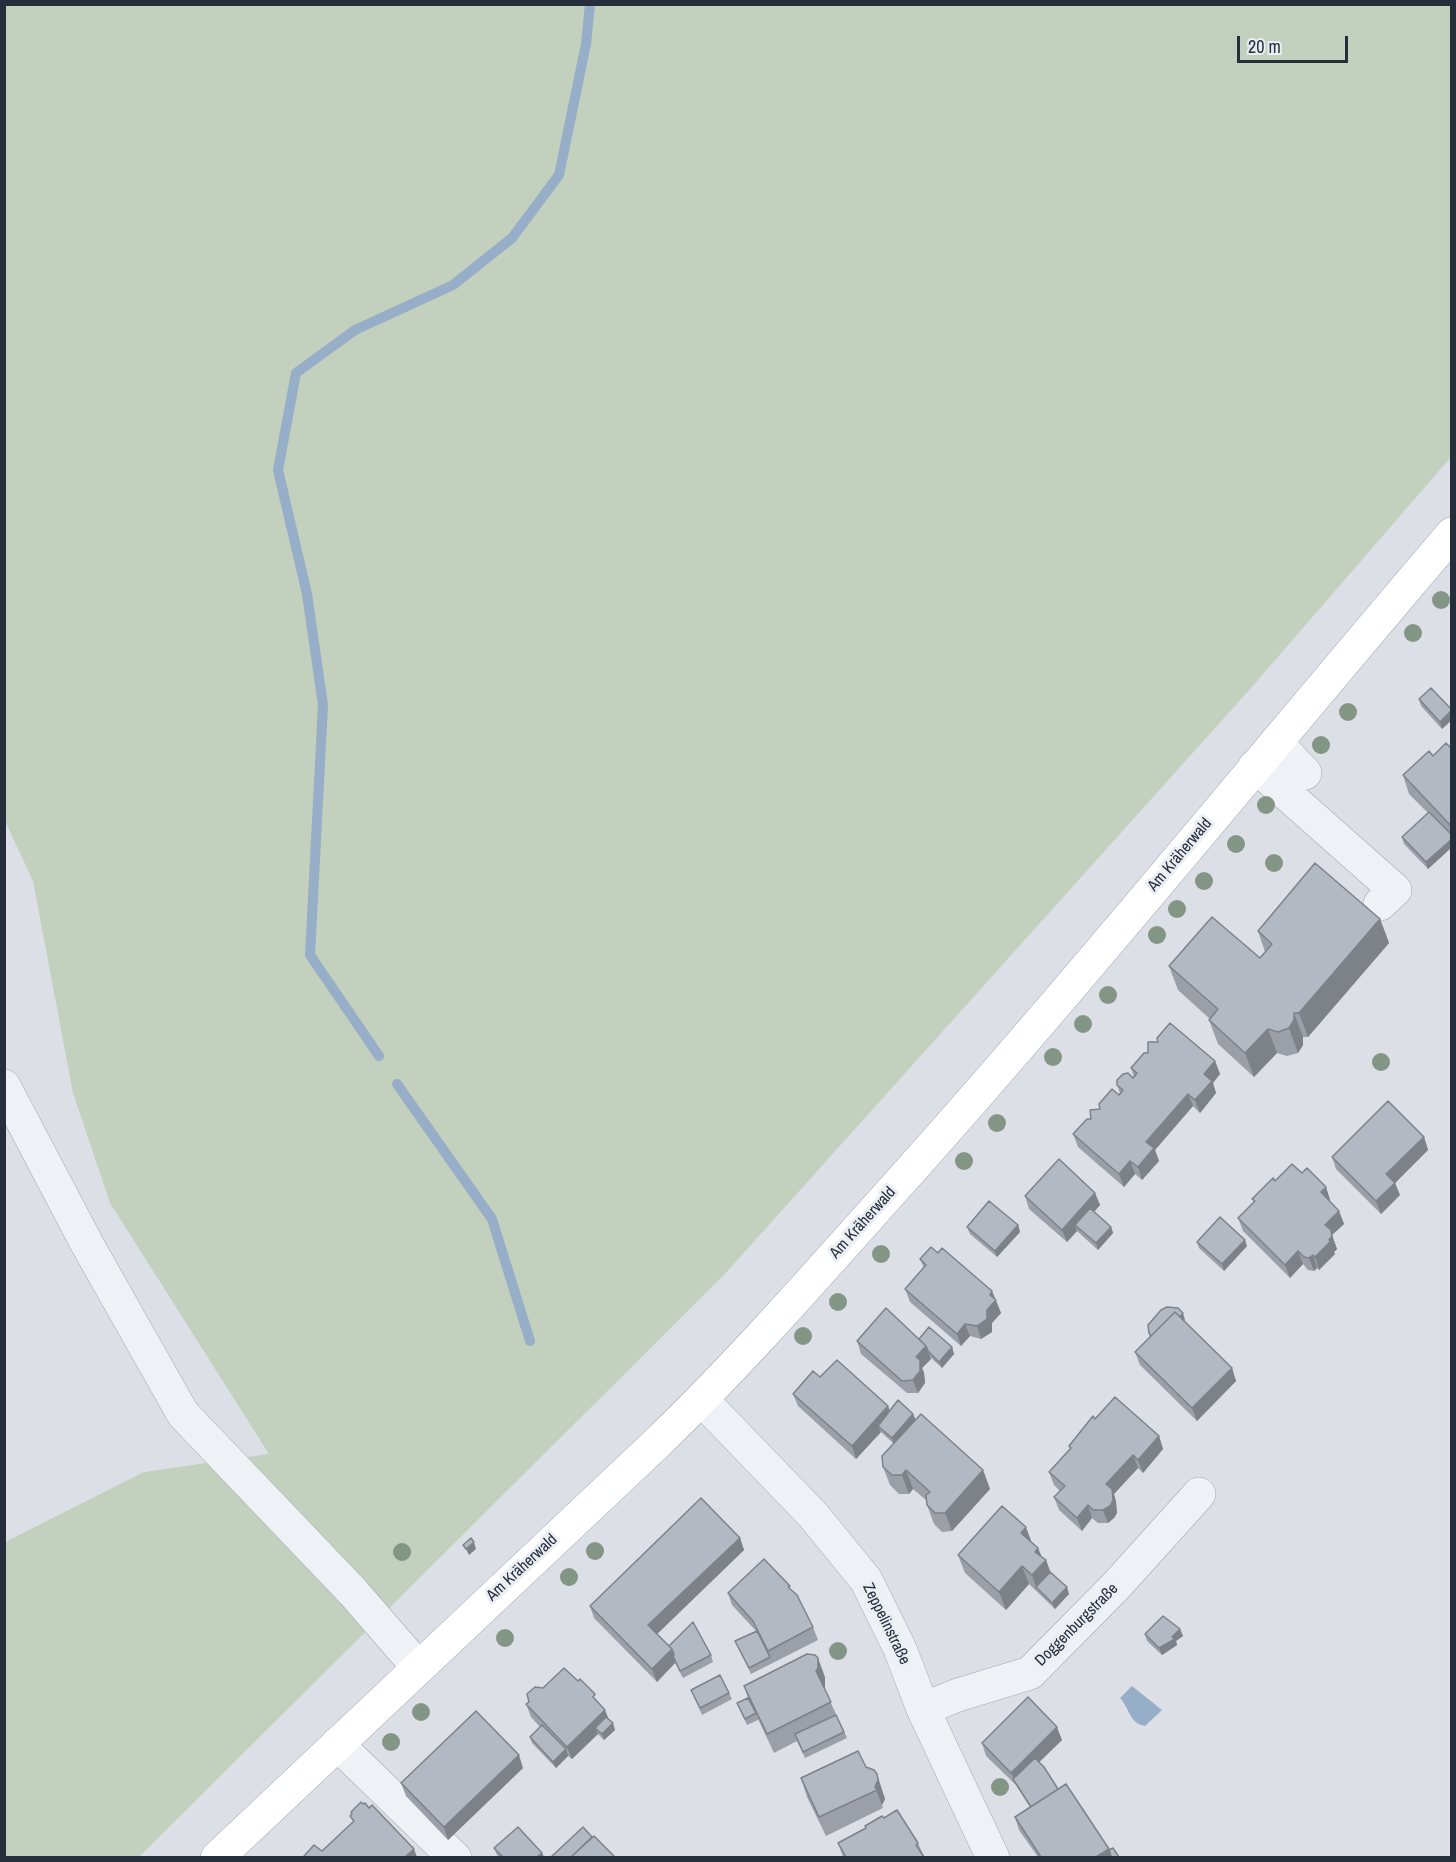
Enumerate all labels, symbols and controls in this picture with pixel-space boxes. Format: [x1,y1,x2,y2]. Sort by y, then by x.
scale bar [1240,24,1351,62]
text: 20 m [1248,34,1281,59]
street label: Am Kräherwald [1144,814,1216,896]
street label: Am Kräherwald [826,1183,900,1263]
street label: Am Kräherwald [483,1530,561,1606]
street label: Zeppelinstraße [858,1580,914,1668]
street label: Doggenburgstraße [1032,1580,1122,1670]

